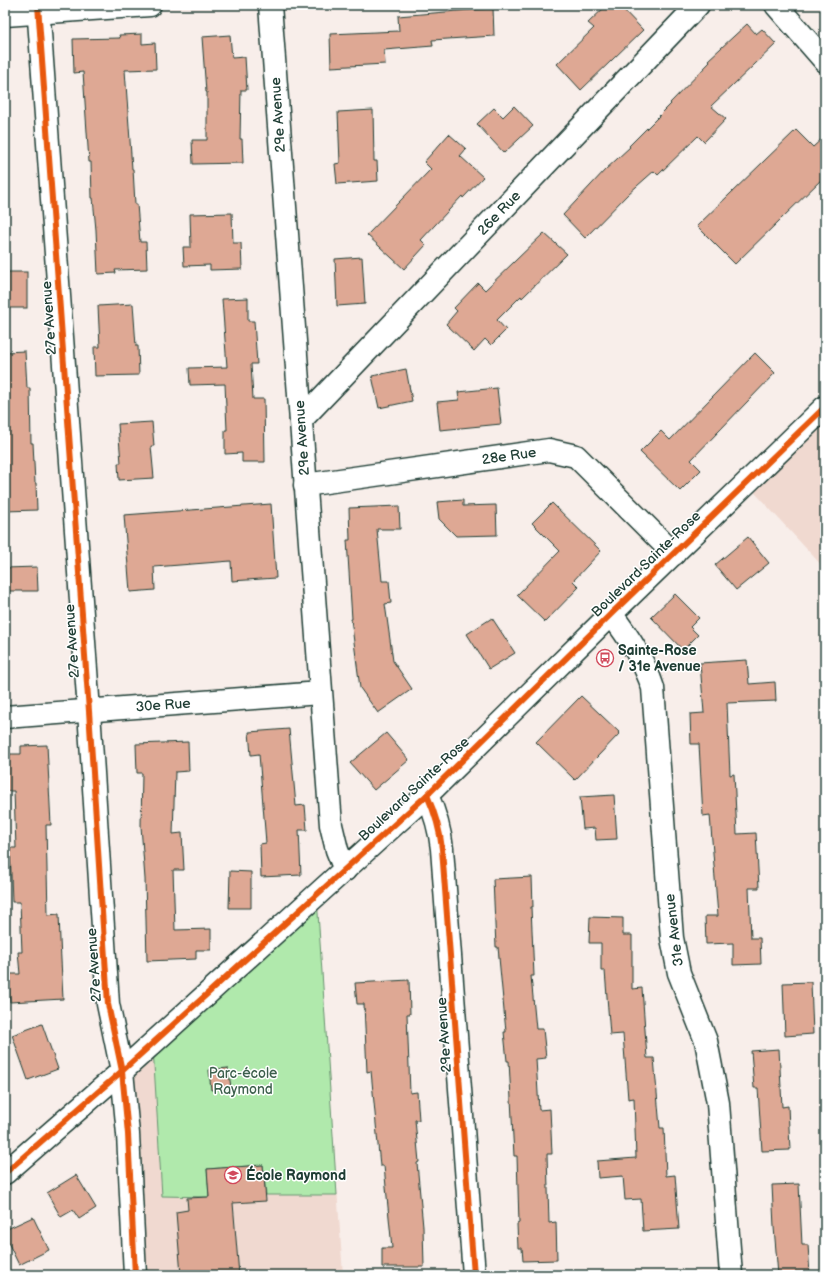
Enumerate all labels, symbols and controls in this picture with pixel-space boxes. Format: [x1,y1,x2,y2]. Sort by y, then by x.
street label: 29e Avenue [267,77,289,153]
street label: 26e Rue [474,187,524,239]
street label: 27e Avenue [38,280,60,356]
street label: 29e Avenue [291,400,313,476]
street label: 28e Rue [481,444,537,468]
street label: Boulevard Sainte-Rose [588,507,704,621]
street label: 27e Avenue [61,603,83,679]
place label: Sainte-Rose / 31e Avenue [618,642,701,675]
bus stop icon: Sainte-Rose / 31e Avenue [595,648,615,668]
street label: 30e Rue [135,695,191,715]
street label: Boulevard Sainte-Rose [355,733,473,845]
street label: 31e Avenue [661,893,687,967]
street label: 27e Avenue [83,927,105,1003]
street label: 29e Avenue [433,997,455,1073]
park label: Parc-école Raymond [209,1065,277,1098]
school or university icon: École Raymond [223,1165,243,1185]
place label: École Raymond [246,1165,346,1184]

